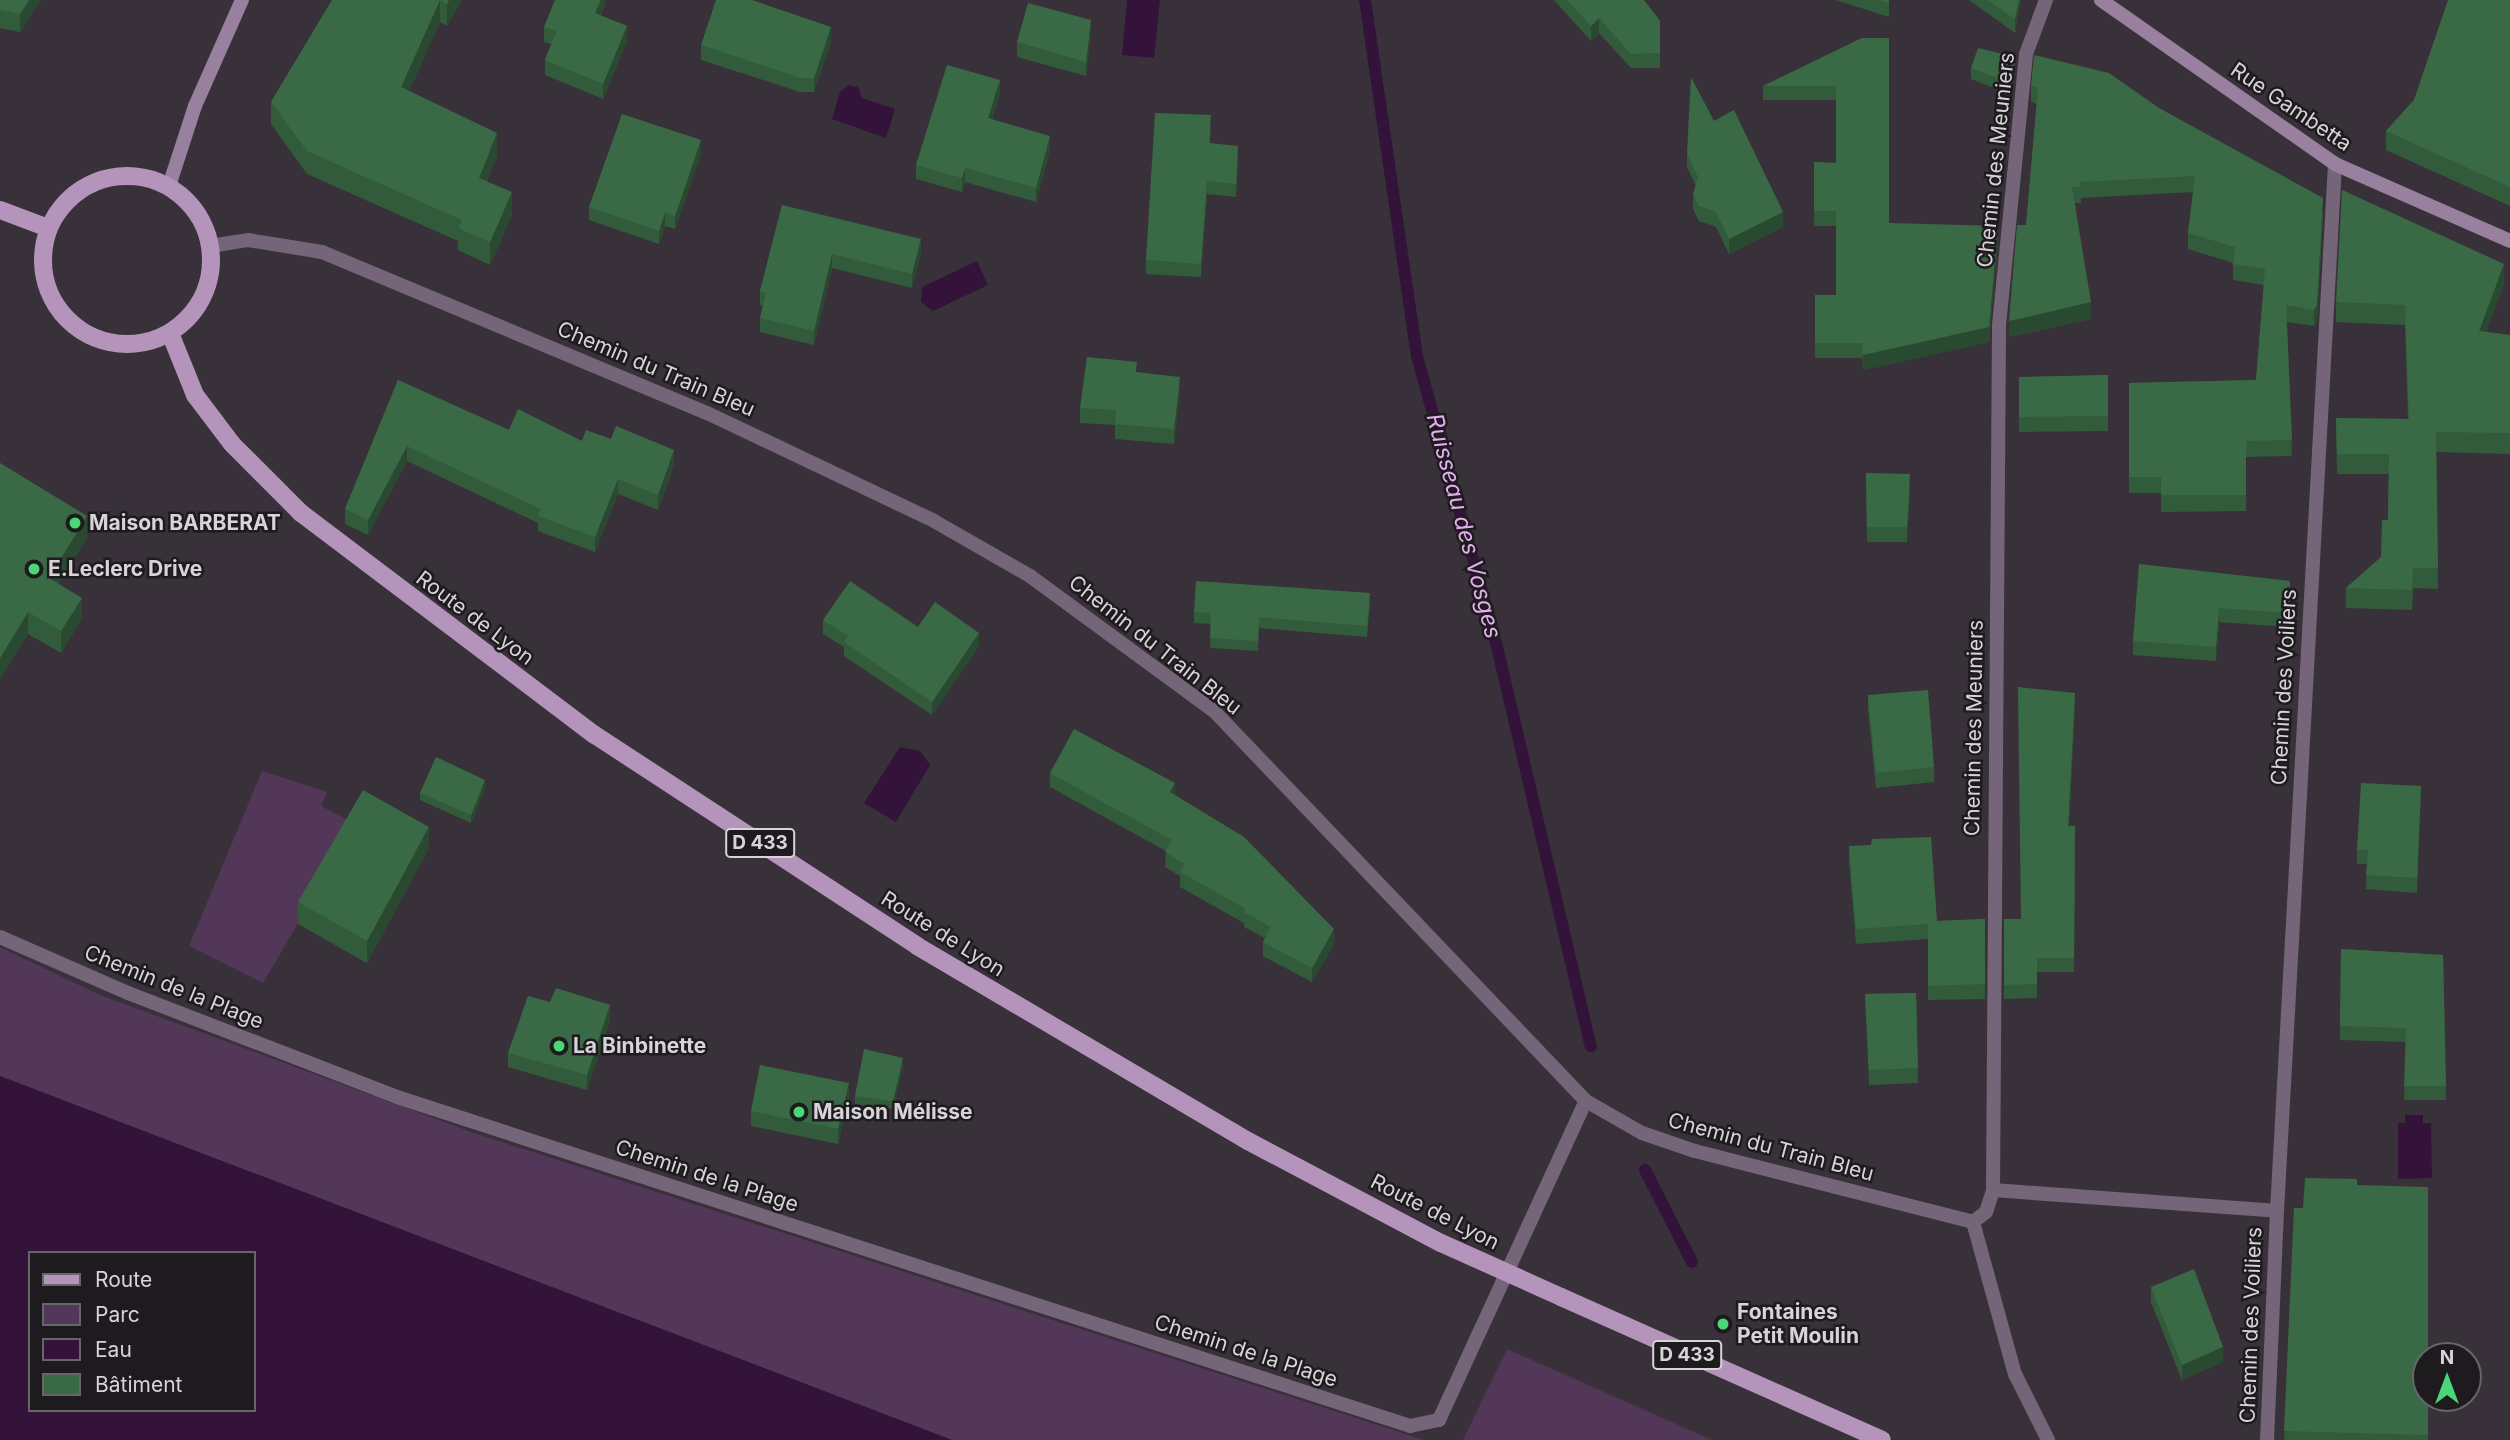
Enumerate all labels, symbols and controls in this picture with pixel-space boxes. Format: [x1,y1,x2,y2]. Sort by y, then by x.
street label: Chemin des Meuniers [1972,51,2020,269]
street label: Rue Gambetta [2226,57,2356,157]
street label: Chemin du Train Bleu [554,316,758,422]
water label: Ruisseau des Vosges [1421,411,1507,641]
place label: Maison BARBERAT [89,510,281,536]
marker: Maison BARBERAT [67,515,83,531]
place label: E.Leclerc Drive [48,556,202,582]
marker: E.Leclerc Drive [26,561,42,577]
street label: Route de Lyon [411,566,539,670]
street label: Chemin du Train Bleu [1064,570,1246,720]
street label: Chemin des Voiliers [2266,588,2302,786]
street label: Chemin des Meuniers [1960,620,1988,836]
road number: D 433 [725,828,795,858]
street label: Route de Lyon [877,886,1009,982]
street label: Chemin de la Plage [81,940,267,1034]
place label: La Binbinette [573,1033,706,1059]
marker: La Binbinette [551,1038,567,1054]
place label: Maison Mélisse [813,1099,973,1125]
marker: Maison Mélisse [791,1104,807,1120]
street label: Chemin du Train Bleu [1665,1107,1877,1187]
street label: Chemin de la Plage [612,1135,802,1217]
street label: Route de Lyon [1367,1169,1503,1255]
street label: Chemin des Voiliers [2235,1226,2267,1424]
legend [28,1251,256,1412]
text: Route [95,1267,152,1292]
place label: Fontaines Petit Moulin [1737,1299,1859,1349]
text: Parc [95,1302,140,1327]
street label: Chemin de la Plage [1151,1310,1341,1392]
marker: Fontaines Petit Moulin [1715,1316,1731,1332]
text: Eau [95,1337,132,1362]
road number: D 433 [1652,1340,1722,1371]
north arrow [2412,1342,2482,1412]
text: N [2440,1346,2454,1369]
text: Bâtiment [95,1372,182,1397]

